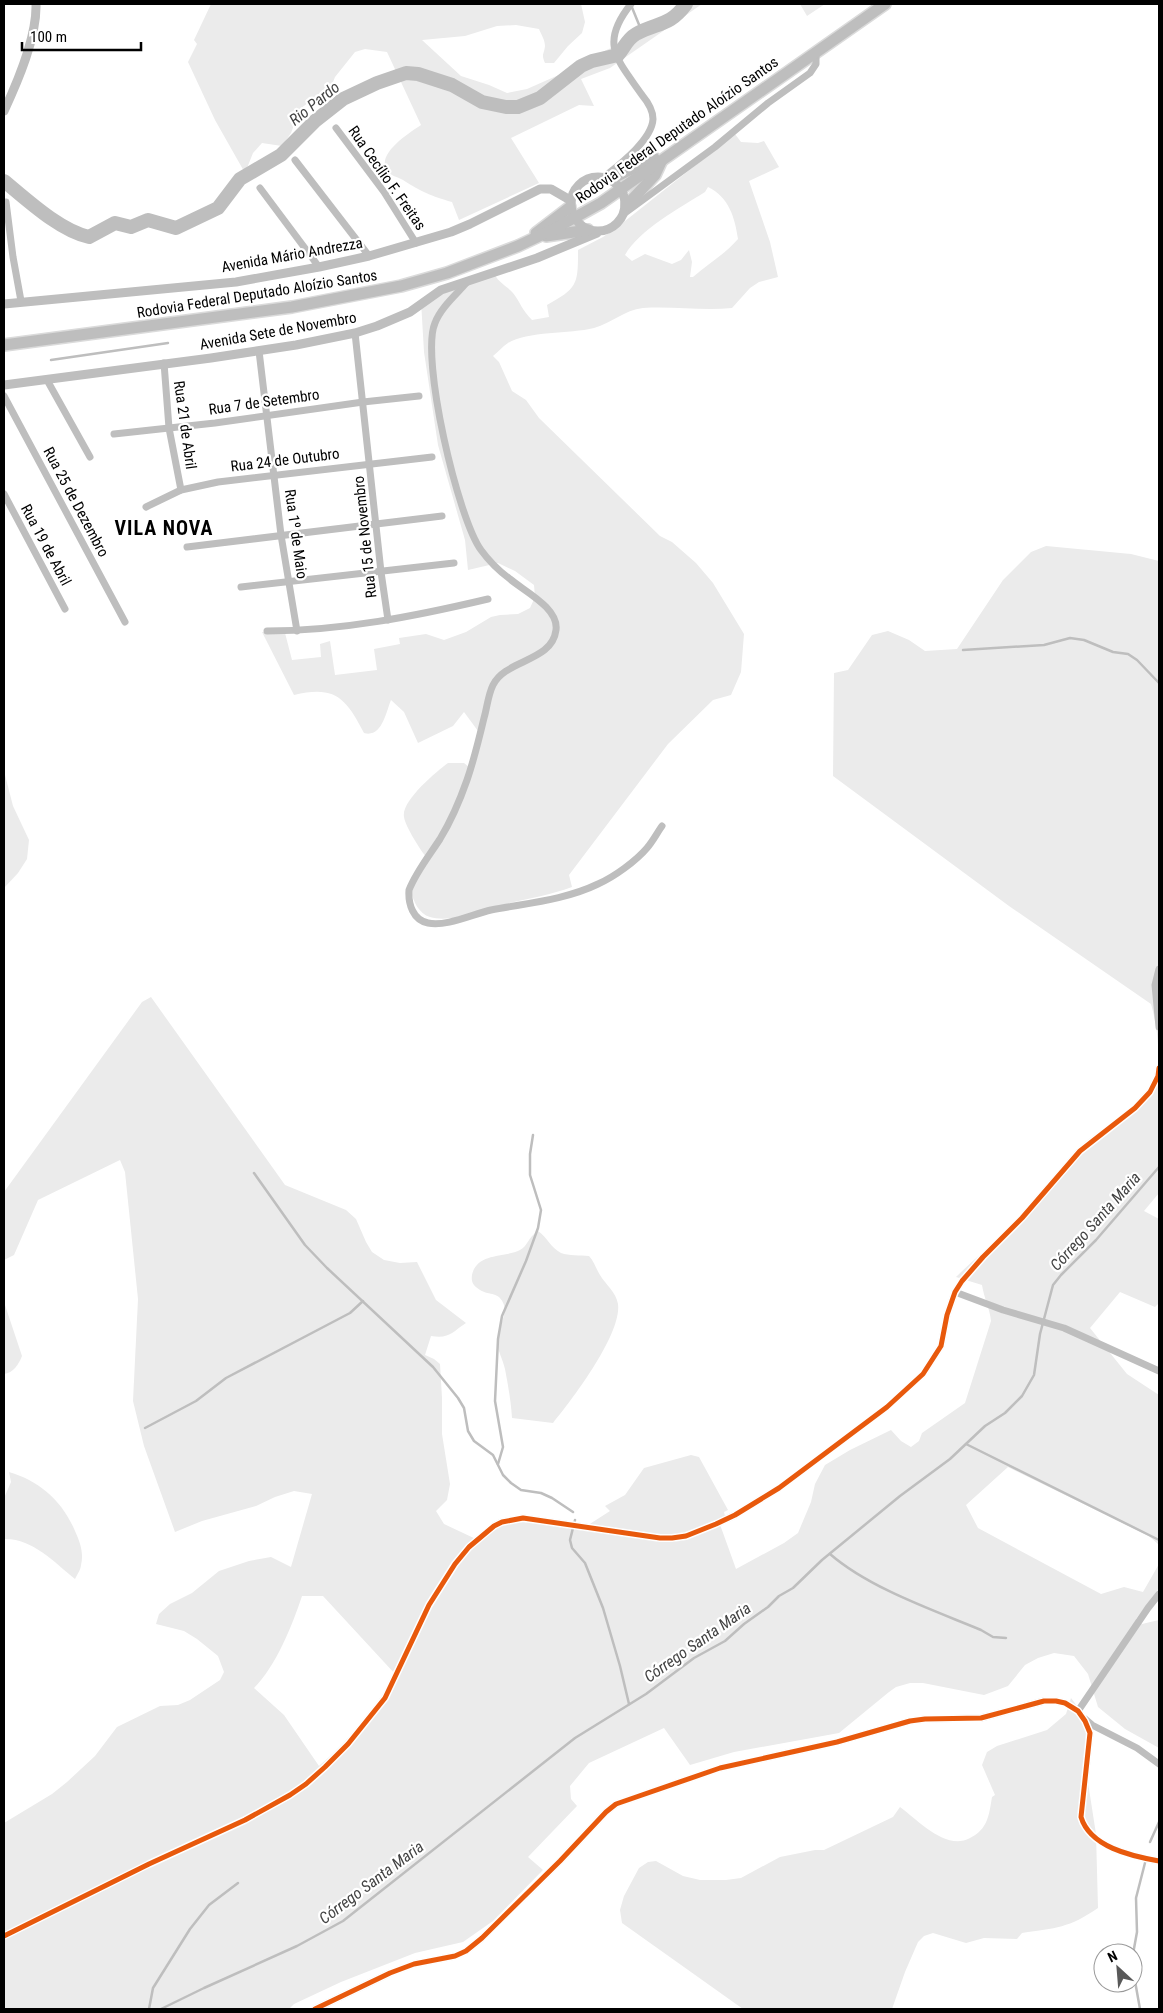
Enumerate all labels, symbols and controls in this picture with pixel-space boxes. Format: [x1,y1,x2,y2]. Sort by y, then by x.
scale bar [22,20,141,52]
text: 100 m [30,28,67,46]
street label: Rodovia Federal Deputado Aloízio Santos [572,53,782,207]
water label: Rio Pardo [285,77,343,129]
street label: Rua Cecílio F. Freitas [344,122,430,234]
street label: Avenida Mário Andrezza [220,234,364,276]
street label: Rodovia Federal Deputado Aloízio Santos [136,266,379,322]
street label: Avenida Sete de Novembro [198,308,358,354]
street label: Rua 21 de Abril [170,379,200,471]
street label: Rua 7 de Setembro [208,385,320,419]
street label: Rua 25 de Dezembro [39,444,113,560]
street label: Rua 24 de Outubro [230,444,340,476]
street label: Rua 15 de Novembro [350,475,380,599]
street label: Rua 1º de Maio [281,488,311,580]
street label: Rua 19 de Abril [17,501,75,589]
district label: VILA NOVA [114,516,214,540]
water label: Córrego Santa Maria [1046,1168,1145,1274]
water label: Córrego Santa Maria [640,1599,754,1686]
water label: Córrego Santa Maria [315,1837,427,1928]
north arrow [1093,1943,1143,1993]
text: N [1105,1947,1120,1965]

